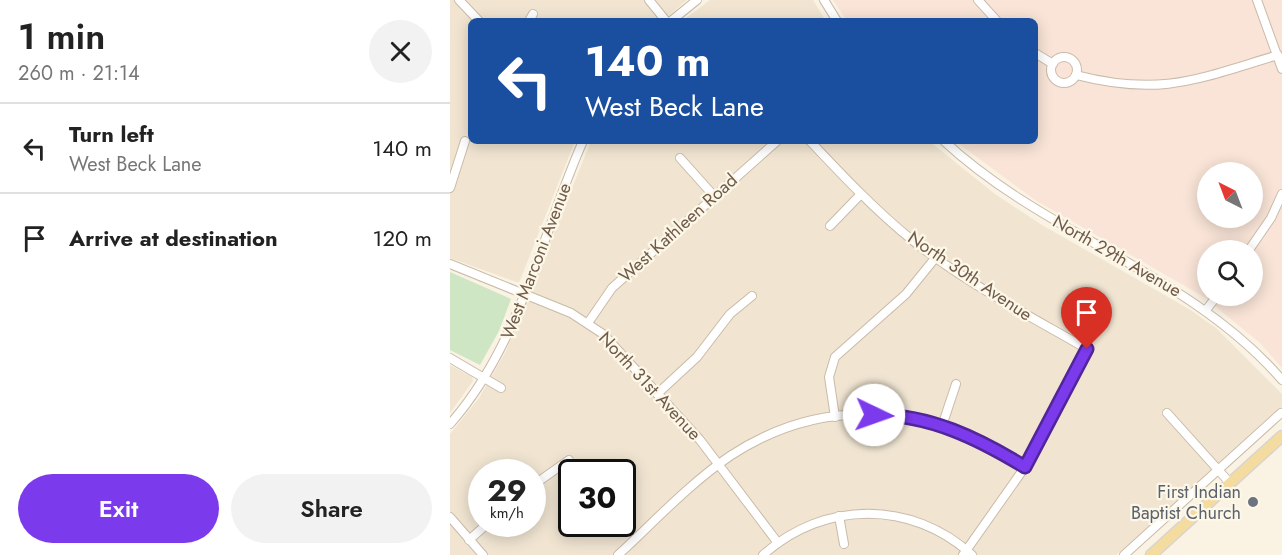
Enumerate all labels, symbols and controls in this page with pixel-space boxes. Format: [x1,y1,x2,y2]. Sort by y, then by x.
text: 1 min [18,10,105,62]
button: close [369,20,432,83]
text: 140 m [585,31,711,92]
icon: left [486,42,564,120]
text: 260 m · 21:14 [18,59,140,88]
text: West Beck Lane [585,87,764,126]
text: Turn left [69,118,154,150]
icon: left [18,132,51,165]
text: 140 m [372,132,432,164]
text: West Beck Lane [69,150,202,179]
north arrow [1197,162,1263,228]
map controls [1197,162,1263,306]
street label: West Kathleen Road [613,168,743,288]
street label: West Marconi Avenue [494,179,578,343]
street label: North 29th Avenue [1048,208,1186,304]
icon: arrive [18,222,51,255]
text: Arrive at destination [69,222,278,254]
text: 120 m [373,222,432,254]
street label: North 30th Avenue [903,225,1037,327]
button: search [1197,240,1263,306]
pin [1061,287,1112,349]
icon: arrive [1070,296,1103,329]
street label: North 31st Avenue [593,326,707,446]
position arrow [842,383,906,447]
speed limit sign: 30 [558,459,636,537]
text: 29 [487,469,527,512]
button: Exit [18,474,219,543]
button: Share [231,474,432,543]
place label: First Indian Baptist Church [1131,479,1241,526]
marker: First Indian Baptist Church [1246,495,1260,509]
text: km/h [490,502,524,524]

